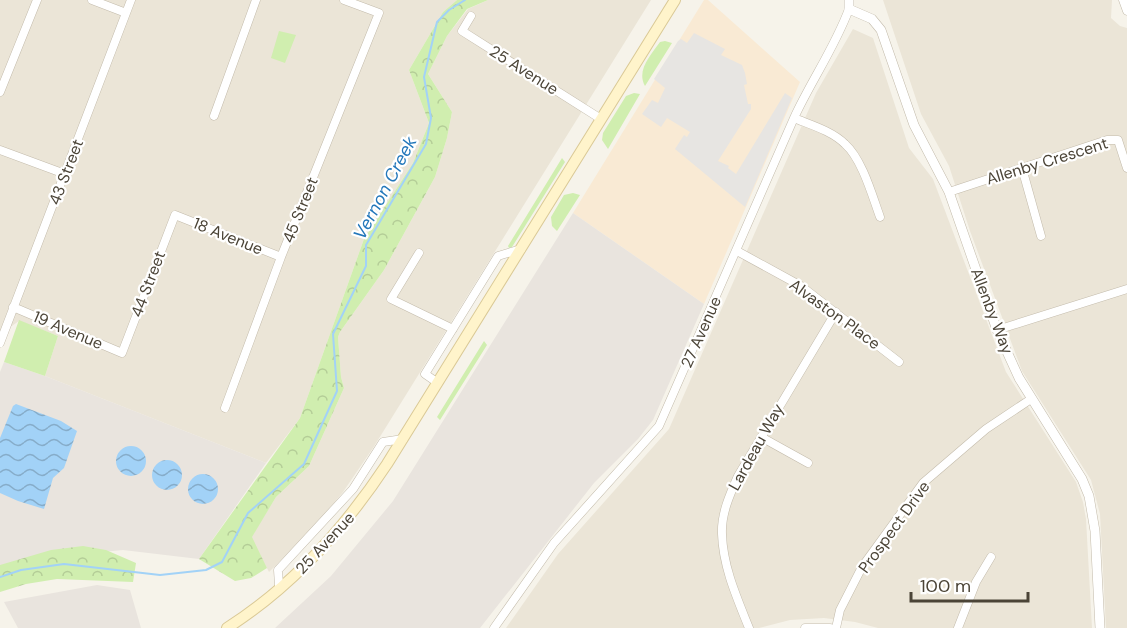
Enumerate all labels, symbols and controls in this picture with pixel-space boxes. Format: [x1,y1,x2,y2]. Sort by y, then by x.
street label: 25 Avenue [486,41,562,99]
water label: Vernon Creek [348,131,423,244]
street label: Allenby Crescent [983,132,1111,190]
street label: 43 Street [44,136,88,208]
street label: 45 Street [277,174,323,246]
street label: 18 Avenue [190,213,266,259]
street label: 44 Street [126,248,170,320]
street label: Allenby Way [966,265,1018,357]
street label: Alvaston Place [785,274,885,354]
street label: 27 Avenue [676,293,726,371]
street label: 19 Avenue [30,306,106,354]
street label: Lardeau Way [724,400,789,494]
street label: Prospect Drive [854,477,934,577]
street label: 25 Avenue [291,507,359,579]
scale bar [911,565,1028,603]
text: 100 m [920,574,971,598]

